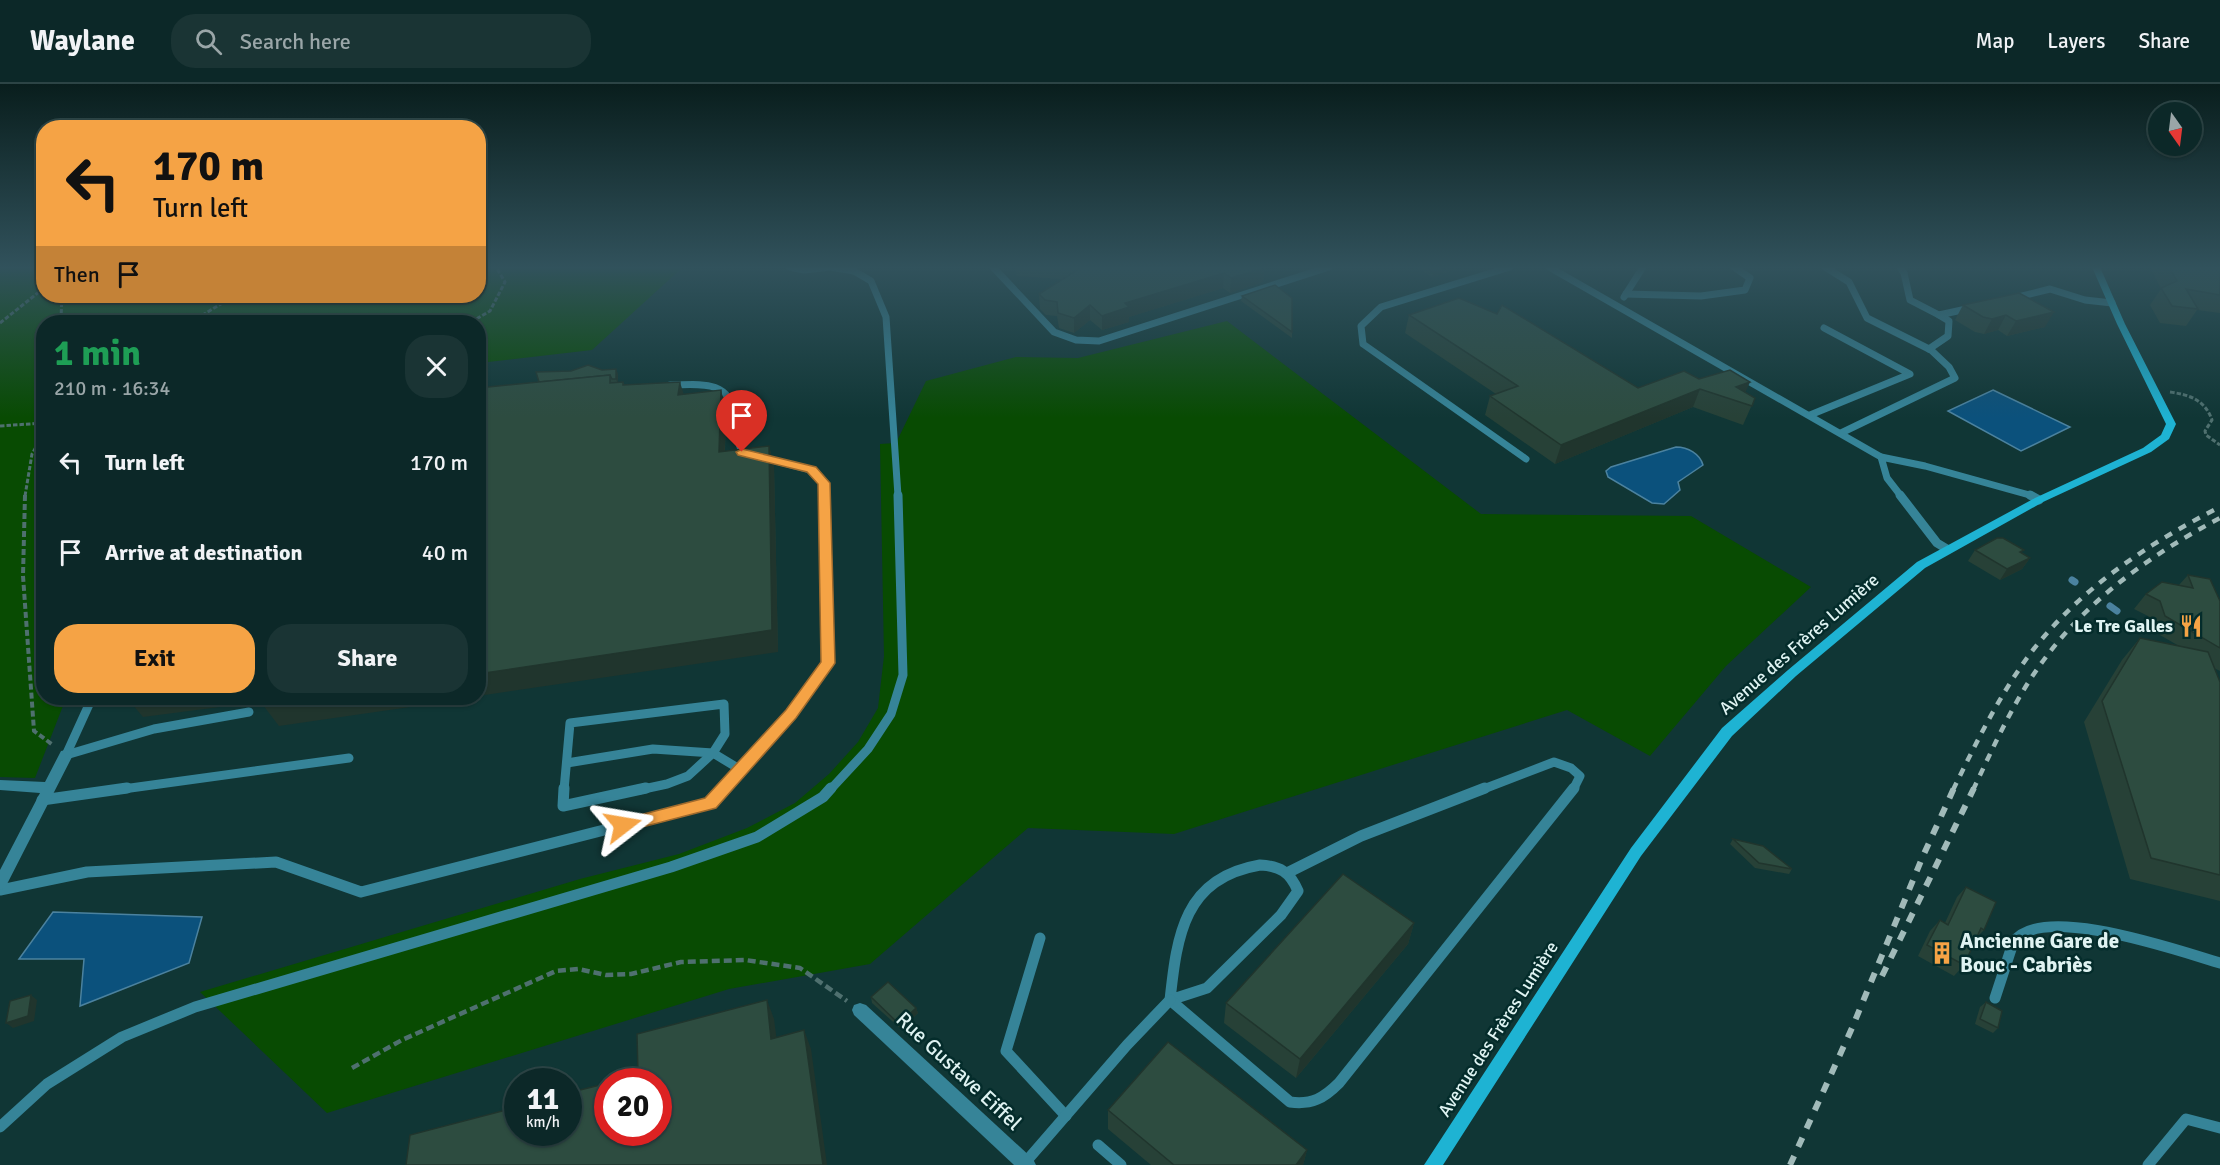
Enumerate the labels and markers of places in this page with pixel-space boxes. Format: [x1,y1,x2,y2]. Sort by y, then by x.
pin [716,390,767,452]
restaurant icon: Le Tre Galles [2178,613,2204,639]
place label: Le Tre Galles [2074,615,2173,637]
place label: Ancienne Gare de Bouc - Cabriès [1960,928,2119,978]
building icon: Ancienne Gare de Bouc - Cabriès [1929,940,1955,966]

